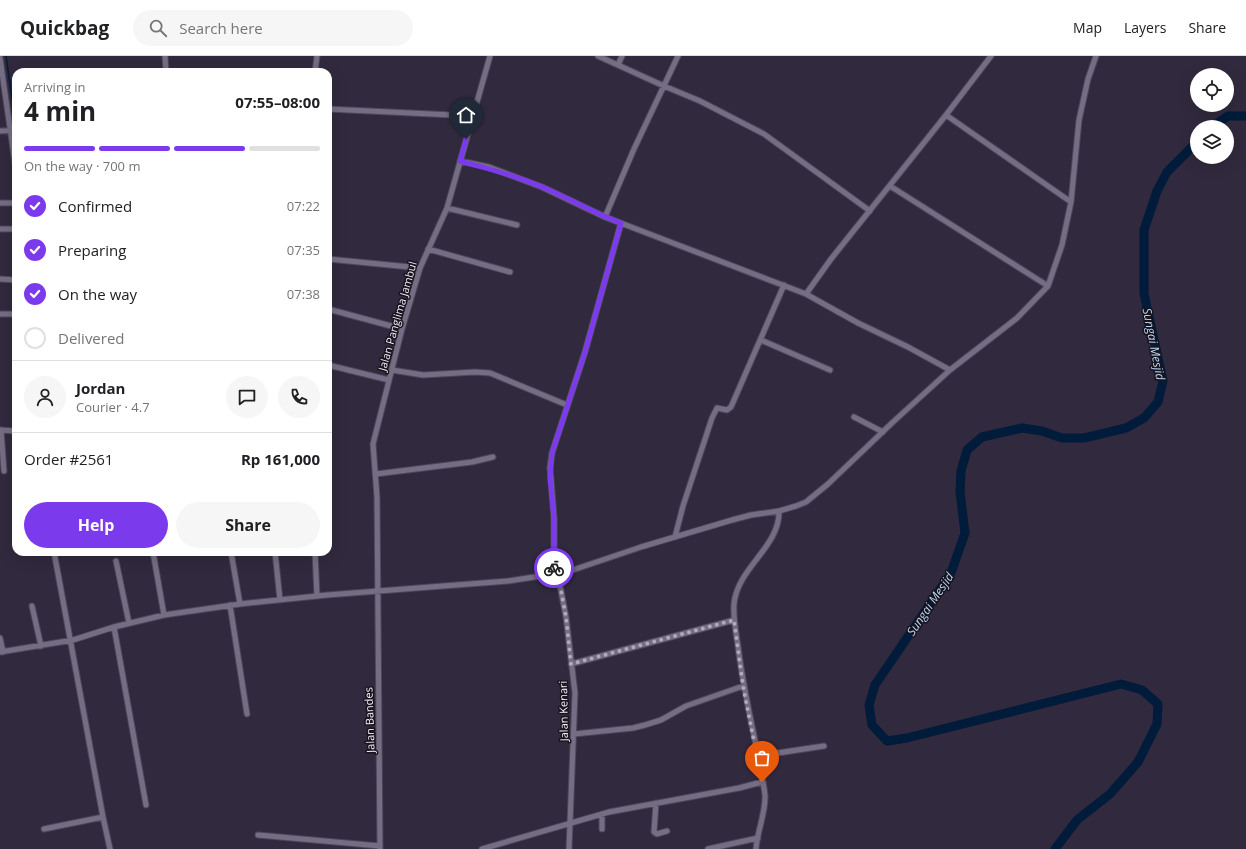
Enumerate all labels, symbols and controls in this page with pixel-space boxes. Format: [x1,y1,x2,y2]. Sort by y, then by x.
search box [133,10,413,46]
text: Quickbag [20,15,109,41]
icon: search [147,17,169,39]
text: Search here [179,18,263,38]
text: Map [1073,18,1102,37]
text: Layers [1124,18,1166,37]
text: Share [1188,18,1226,37]
map controls [1190,68,1234,164]
button: locate [1190,68,1234,112]
text: Arriving in [24,78,86,96]
text: 07:55–08:00 [235,92,320,112]
text: 4 min [24,93,96,129]
pin [449,98,483,139]
icon: home [455,104,477,126]
button: layers [1190,120,1234,164]
text: On the way · 700 m [24,157,140,175]
icon: check [24,195,46,217]
text: Confirmed [58,196,132,216]
text: 07:22 [287,197,320,215]
icon: check [24,239,46,261]
text: Preparing [58,240,126,260]
text: 07:35 [287,241,320,259]
street label: Jalan Panglima Jambul [374,260,420,373]
icon: check [24,283,46,305]
text: On the way [58,284,137,304]
text: 07:38 [287,285,320,303]
water label: Sungai Mesjid [1139,306,1170,383]
text: Delivered [58,328,125,348]
button: person [24,376,66,418]
button: chat [226,376,268,418]
button: phone [278,376,320,418]
text: Jordan [76,378,125,398]
text: Courier · 4.7 [76,398,150,416]
text: Order #2561 [24,449,113,469]
text: Rp 161,000 [241,449,320,469]
button: Help [24,502,168,548]
button: Share [176,502,320,548]
courier [534,548,574,588]
icon: bike [543,557,565,579]
water label: Sungai Mesjid [902,568,958,639]
street label: Jalan Kenari [555,681,571,742]
street label: Jalan Bandes [360,687,378,754]
pin [745,741,779,782]
icon: bag [751,747,773,769]

